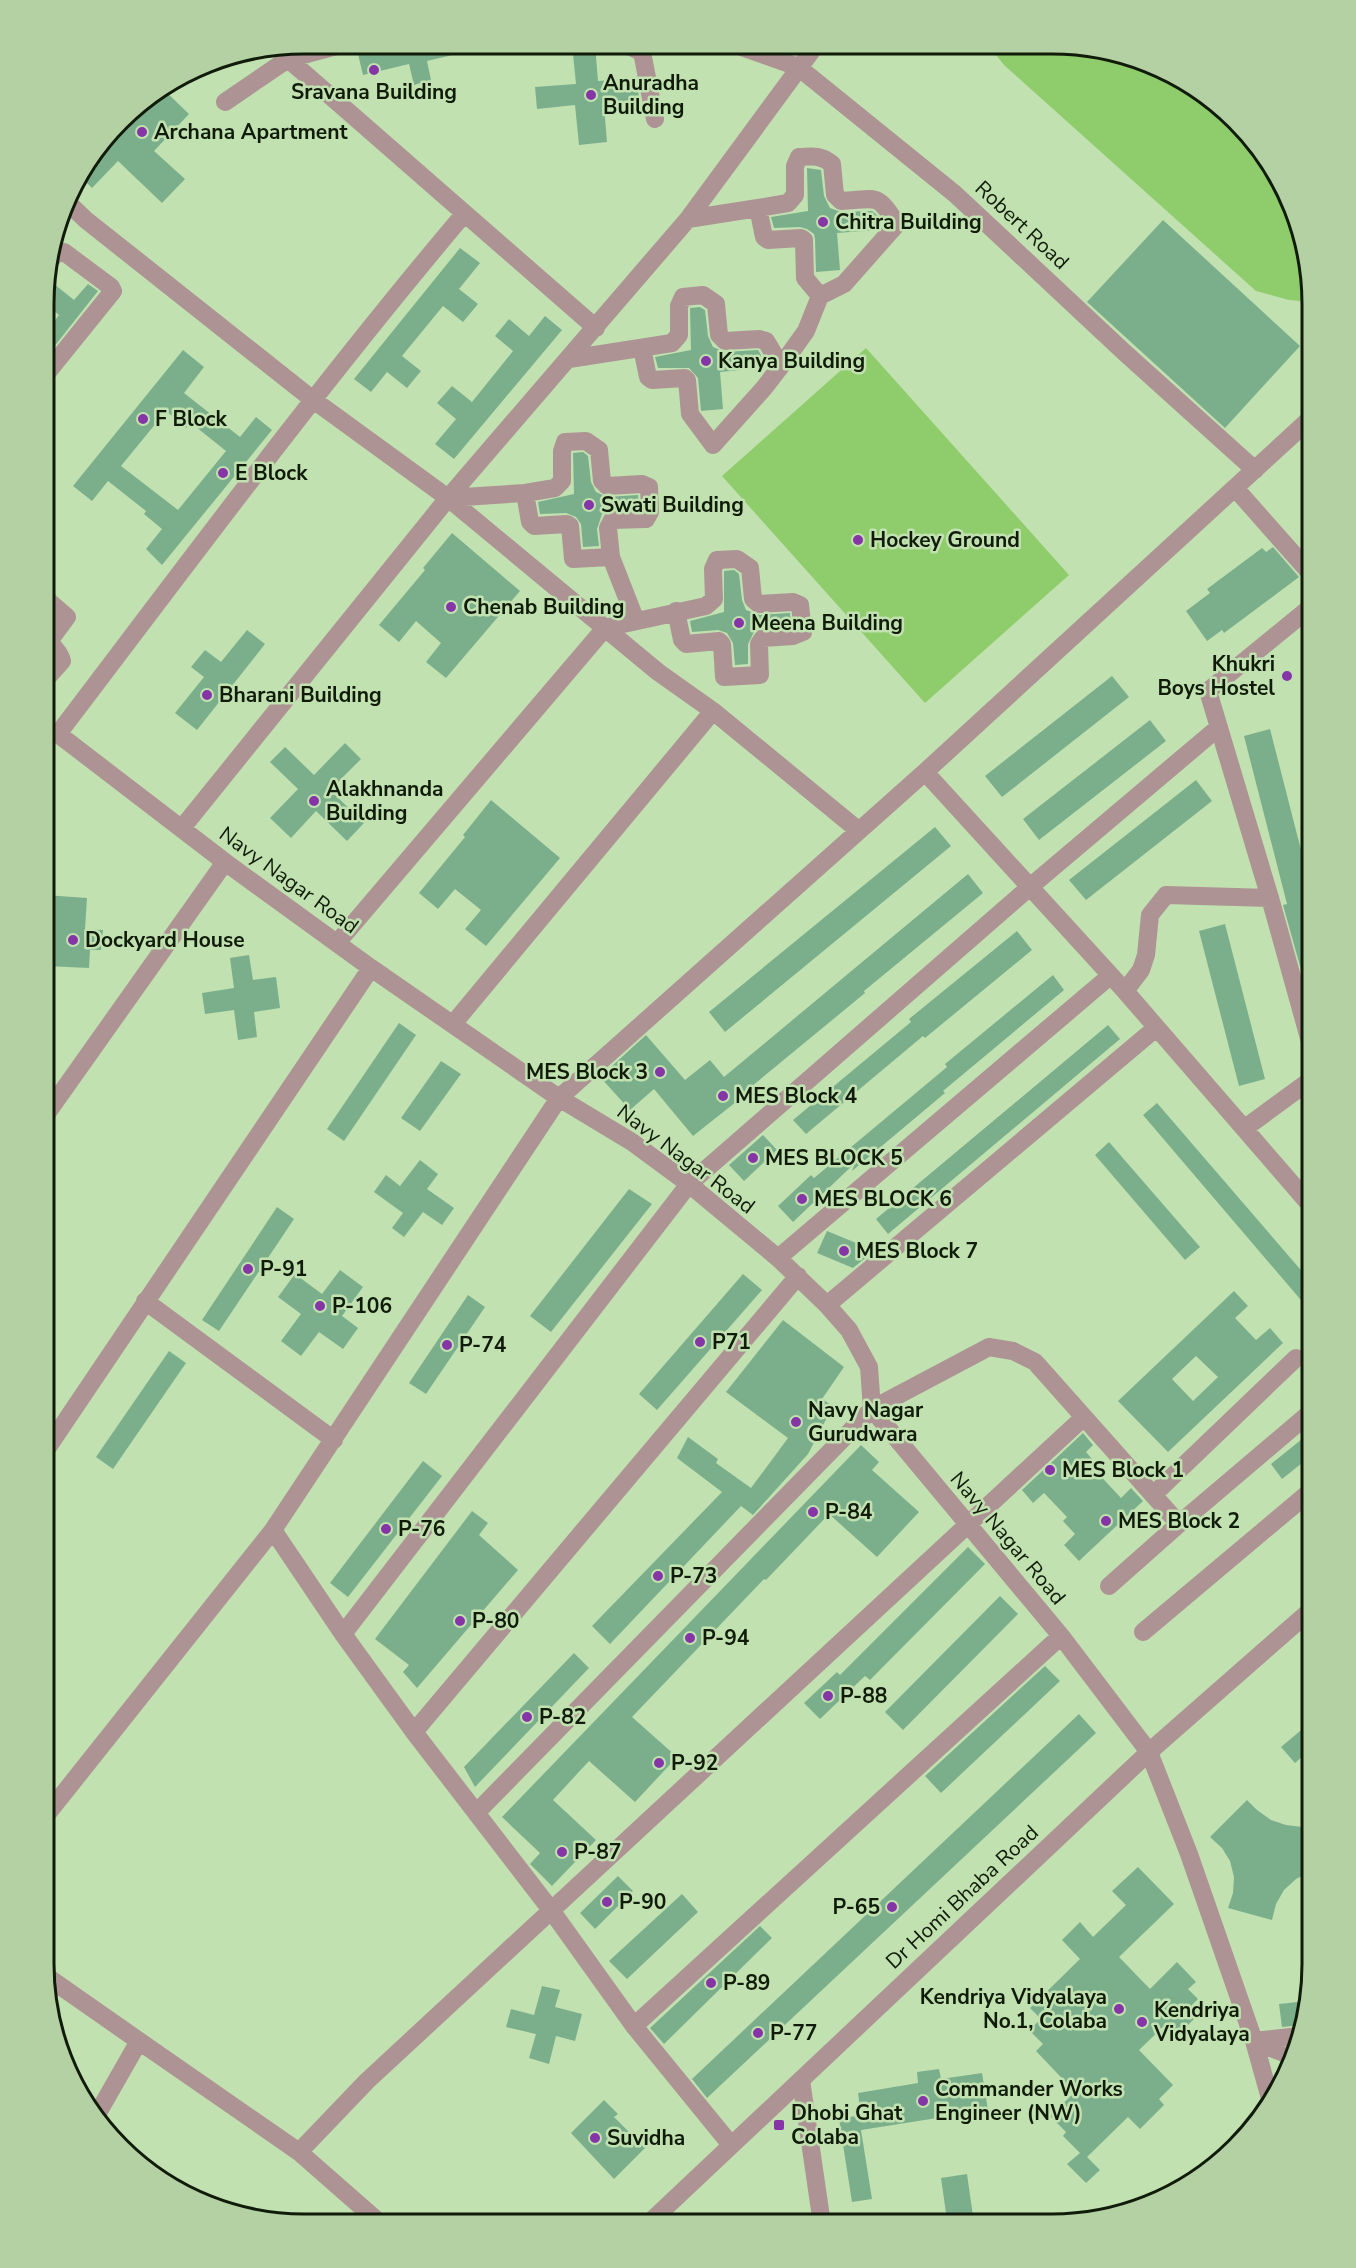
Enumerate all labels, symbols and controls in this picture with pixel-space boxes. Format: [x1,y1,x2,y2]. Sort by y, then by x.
marker: Sravana Building [367,63,381,77]
place label: Anuradha Building [603,69,699,121]
place label: Sravana Building [291,78,457,106]
marker: Anuradha Building [584,88,598,102]
place label: Archana Apartment [154,118,348,146]
marker: Archana Apartment [135,125,149,139]
street label: Robert Road [969,174,1075,276]
place label: Chitra Building [835,208,982,236]
marker: Chitra Building [816,215,830,229]
place label: Kanya Building [718,347,865,375]
marker: Kanya Building [699,354,713,368]
place label: F Block [155,405,228,433]
marker: F Block [136,412,150,426]
place label: E Block [235,459,308,487]
marker: E Block [216,466,230,480]
place label: Swati Building [601,491,744,519]
marker: Swati Building [582,498,596,512]
place label: Hockey Ground [870,526,1020,554]
marker: Hockey Ground [851,533,865,547]
place label: Chenab Building [463,593,624,621]
marker: Chenab Building [444,600,458,614]
place label: Meena Building [751,609,903,637]
marker: Meena Building [732,616,746,630]
place label: Khukri Boys Hostel [1157,650,1275,702]
marker: Khukri Boys Hostel [1280,669,1294,683]
place label: Bharani Building [219,681,382,709]
marker: Bharani Building [200,688,214,702]
place label: Alakhnanda Building [326,775,444,827]
marker: Alakhnanda Building [307,794,321,808]
street label: Navy Nagar Road [214,820,364,940]
place label: Dockyard House [85,926,245,954]
marker: Dockyard House [66,933,80,947]
place label: MES Block 3 [526,1058,648,1086]
marker: MES Block 3 [653,1065,667,1079]
place label: MES Block 4 [735,1082,857,1110]
marker: MES Block 4 [716,1089,730,1103]
street label: Navy Nagar Road [611,1098,761,1220]
place label: MES BLOCK 5 [765,1144,903,1172]
marker: MES BLOCK 5 [746,1151,760,1165]
place label: MES BLOCK 6 [814,1185,952,1213]
marker: MES BLOCK 6 [795,1192,809,1206]
place label: MES Block 7 [856,1237,978,1265]
marker: MES Block 7 [837,1244,851,1258]
place label: P-91 [260,1255,307,1283]
marker: P-91 [241,1262,255,1276]
place label: P-106 [332,1292,392,1320]
marker: P-106 [313,1299,327,1313]
place label: P71 [712,1328,751,1356]
place label: P-74 [459,1331,507,1359]
marker: P71 [693,1335,707,1349]
marker: P-74 [440,1338,454,1352]
place label: Navy Nagar Gurudwara [808,1396,924,1448]
marker: Navy Nagar Gurudwara [789,1415,803,1429]
place label: MES Block 1 [1062,1456,1184,1484]
marker: MES Block 1 [1043,1463,1057,1477]
street label: Navy Nagar Road [944,1465,1072,1611]
place label: P-84 [825,1498,873,1526]
marker: P-84 [806,1505,820,1519]
place label: MES Block 2 [1118,1507,1240,1535]
marker: MES Block 2 [1099,1514,1113,1528]
place label: P-76 [398,1515,445,1543]
marker: P-76 [379,1522,393,1536]
place label: P-73 [670,1562,717,1590]
marker: P-73 [651,1569,665,1583]
place label: P-80 [472,1607,519,1635]
marker: P-80 [453,1614,467,1628]
place label: P-94 [702,1624,750,1652]
marker: P-94 [683,1631,697,1645]
place label: P-88 [840,1682,887,1710]
marker: P-88 [821,1689,835,1703]
place label: P-82 [539,1703,586,1731]
marker: P-82 [520,1710,534,1724]
place label: P-92 [671,1749,718,1777]
marker: P-92 [652,1756,666,1770]
street label: Dr Homi Bhaba Road [880,1819,1044,1975]
place label: P-87 [574,1838,621,1866]
marker: P-87 [555,1845,569,1859]
place label: P-90 [619,1888,666,1916]
place label: P-65 [833,1893,880,1921]
marker: P-90 [600,1895,614,1909]
marker: P-65 [885,1900,899,1914]
place label: P-89 [723,1969,770,1997]
marker: P-89 [704,1976,718,1990]
place label: Kendriya Vidyalaya No.1, Colaba [920,1983,1107,2035]
place label: Kendriya Vidyalaya [1153,1996,1250,2048]
marker: Kendriya Vidyalaya No.1, Colaba [1112,2002,1126,2016]
marker: Kendriya Vidyalaya [1135,2015,1149,2029]
place label: P-77 [770,2019,817,2047]
marker: P-77 [751,2026,765,2040]
place label: Commander Works Engineer (NW) [935,2075,1123,2127]
marker: Commander Works Engineer (NW) [916,2094,930,2108]
place label: Dhobi Ghat Colaba [791,2099,903,2151]
marker: Dhobi Ghat Colaba [772,2118,786,2132]
place label: Suvidha [607,2124,685,2152]
marker: Suvidha [588,2131,602,2145]

